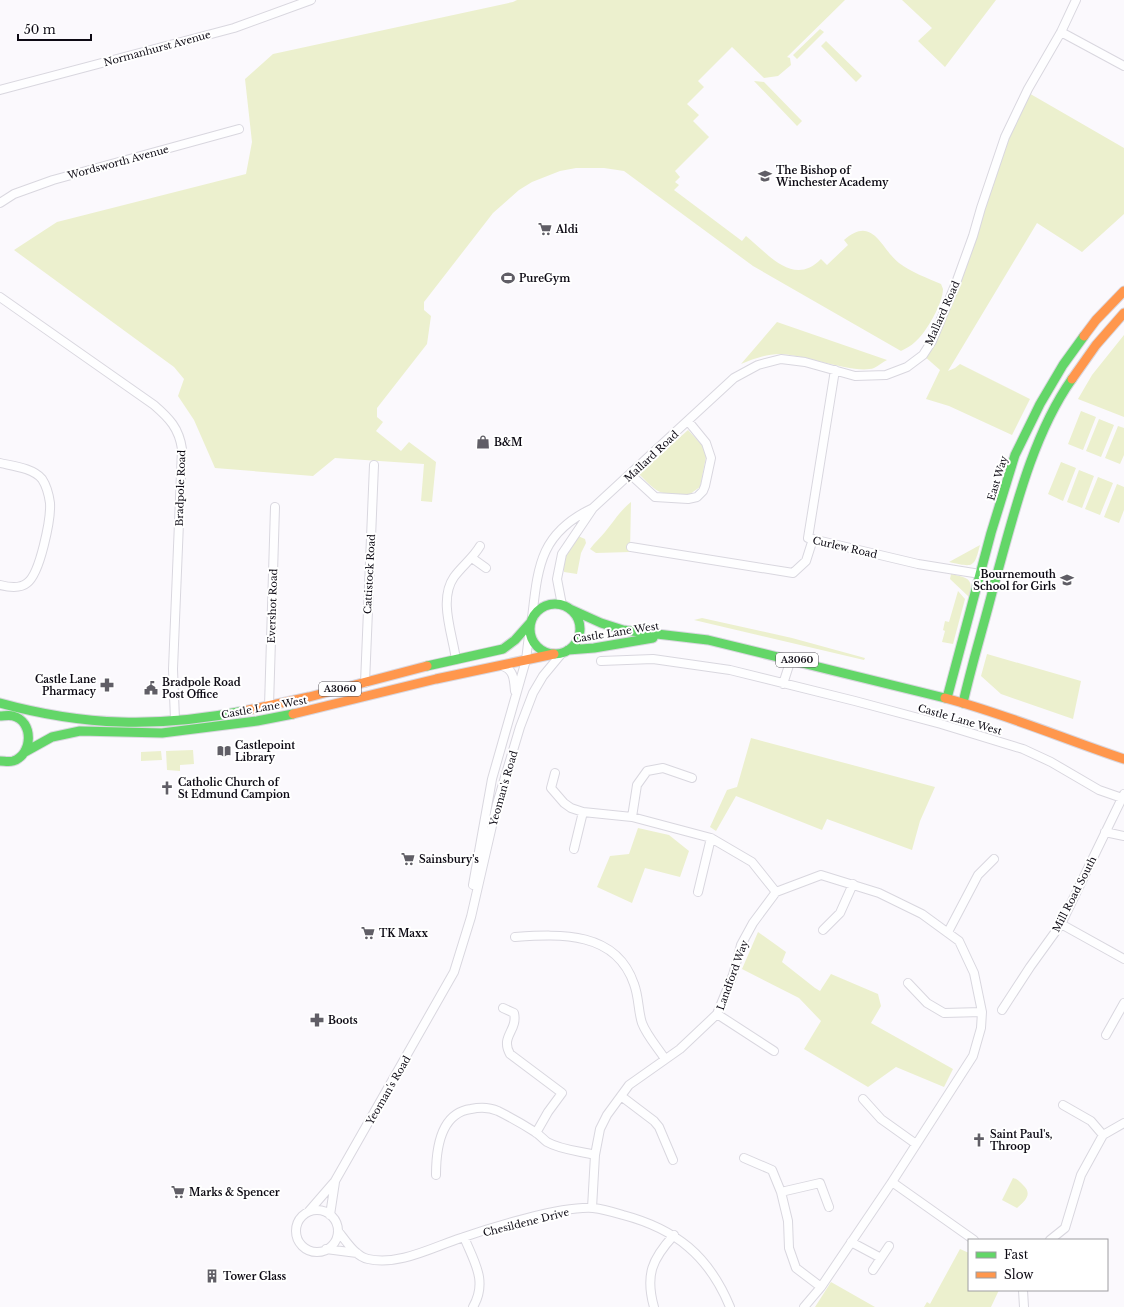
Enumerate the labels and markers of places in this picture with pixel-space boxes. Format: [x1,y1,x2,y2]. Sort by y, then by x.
place label: The Bishop of Winchester Academy [775,164,889,189]
school or university icon: The Bishop of Winchester Academy [757,168,773,184]
supermarket icon: Aldi [537,221,553,237]
place label: Aldi [555,223,579,236]
sports icon: PureGym [500,270,516,286]
place label: PureGym [519,272,570,285]
shop icon: B&M [475,434,491,450]
place label: B&M [494,436,523,449]
place label: Bournemouth School for Girls [973,568,1057,593]
school or university icon: Bournemouth School for Girls [1059,572,1075,588]
place label: Castle Lane Pharmacy [35,673,97,698]
place label: Bradpole Road Post Office [162,676,241,701]
pharmacy icon: Castle Lane Pharmacy [99,677,115,693]
public building icon: Bradpole Road Post Office [143,680,159,696]
place label: Castlepoint Library [235,739,295,764]
library icon: Castlepoint Library [216,743,232,759]
place label: Catholic Church of St Edmund Campion [178,776,291,801]
church icon: Catholic Church of St Edmund Campion [159,780,175,796]
supermarket icon: Sainsbury's [400,851,416,867]
place label: Sainsbury's [419,853,479,866]
supermarket icon: TK Maxx [360,925,376,941]
place label: TK Maxx [379,927,429,940]
pharmacy icon: Boots [309,1012,325,1028]
place label: Boots [328,1014,358,1027]
place label: Saint Paul's, Throop [990,1128,1053,1153]
church icon: Saint Paul's, Throop [971,1132,987,1148]
supermarket icon: Marks & Spencer [170,1184,186,1200]
place label: Marks & Spencer [189,1186,280,1199]
building icon: Tower Glass [204,1268,220,1284]
place label: Tower Glass [223,1270,287,1283]

